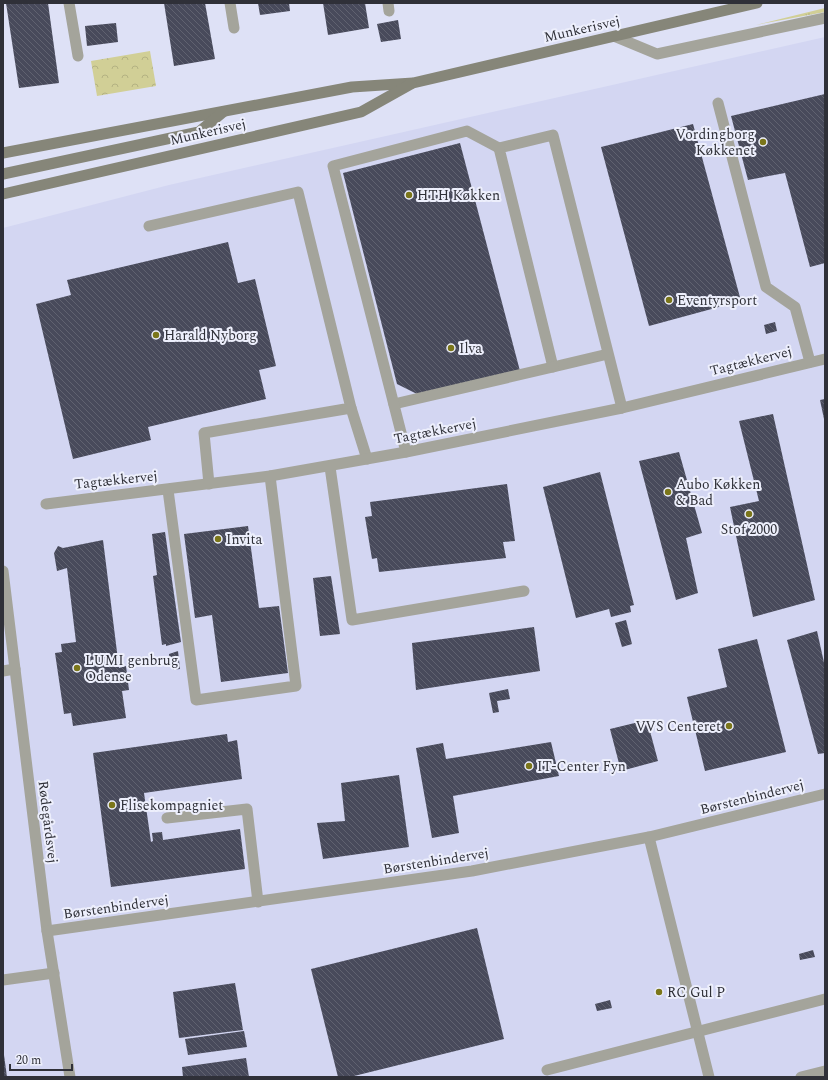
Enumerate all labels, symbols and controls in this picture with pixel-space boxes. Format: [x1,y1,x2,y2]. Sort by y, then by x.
street label: Munkerisvej [542,10,622,48]
street label: Munkerisvej [168,113,248,151]
place label: Vordingborg Køkkenet [676,124,755,161]
marker: Vordingborg Køkkenet [758,137,768,147]
place label: HTH Køkken [417,185,500,206]
marker: HTH Køkken [404,190,414,200]
place label: Eventyrsport [677,290,757,311]
marker: Eventyrsport [664,295,674,305]
place label: Harald Nyborg [164,325,257,346]
marker: Harald Nyborg [151,330,161,340]
place label: Ilva [459,338,482,359]
street label: Tagtækkervej [708,341,794,381]
marker: Ilva [446,343,456,353]
street label: Tagtækkervej [392,413,478,449]
street label: Tagtækkervej [73,465,159,495]
place label: Aubo Køkken & Bad [676,474,761,511]
marker: Aubo Køkken & Bad [663,487,673,497]
marker: Stof 2000 [744,509,754,519]
place label: Stof 2000 [721,519,777,540]
place label: Invita [226,529,263,550]
marker: Invita [213,534,223,544]
place label: LUMI genbrug Odense [85,650,178,687]
marker: LUMI genbrug Odense [72,663,82,673]
place label: VVS Centeret [635,716,721,737]
marker: VVS Centeret [724,721,734,731]
place label: IT-Center Fyn [537,756,626,777]
marker: IT-Center Fyn [524,761,534,771]
street label: Børstenbindervej [698,774,806,820]
street label: Rødegårdsvej [33,779,63,865]
place label: Flisekompagniet [120,795,223,816]
marker: Flisekompagniet [107,800,117,810]
street label: Børstenbindervej [382,842,490,880]
street label: Børstenbindervej [62,889,170,925]
place label: RC Gul P [667,982,725,1003]
marker: RC Gul P [654,987,664,997]
scale bar [10,1046,72,1072]
text: 20 m [16,1051,41,1070]

